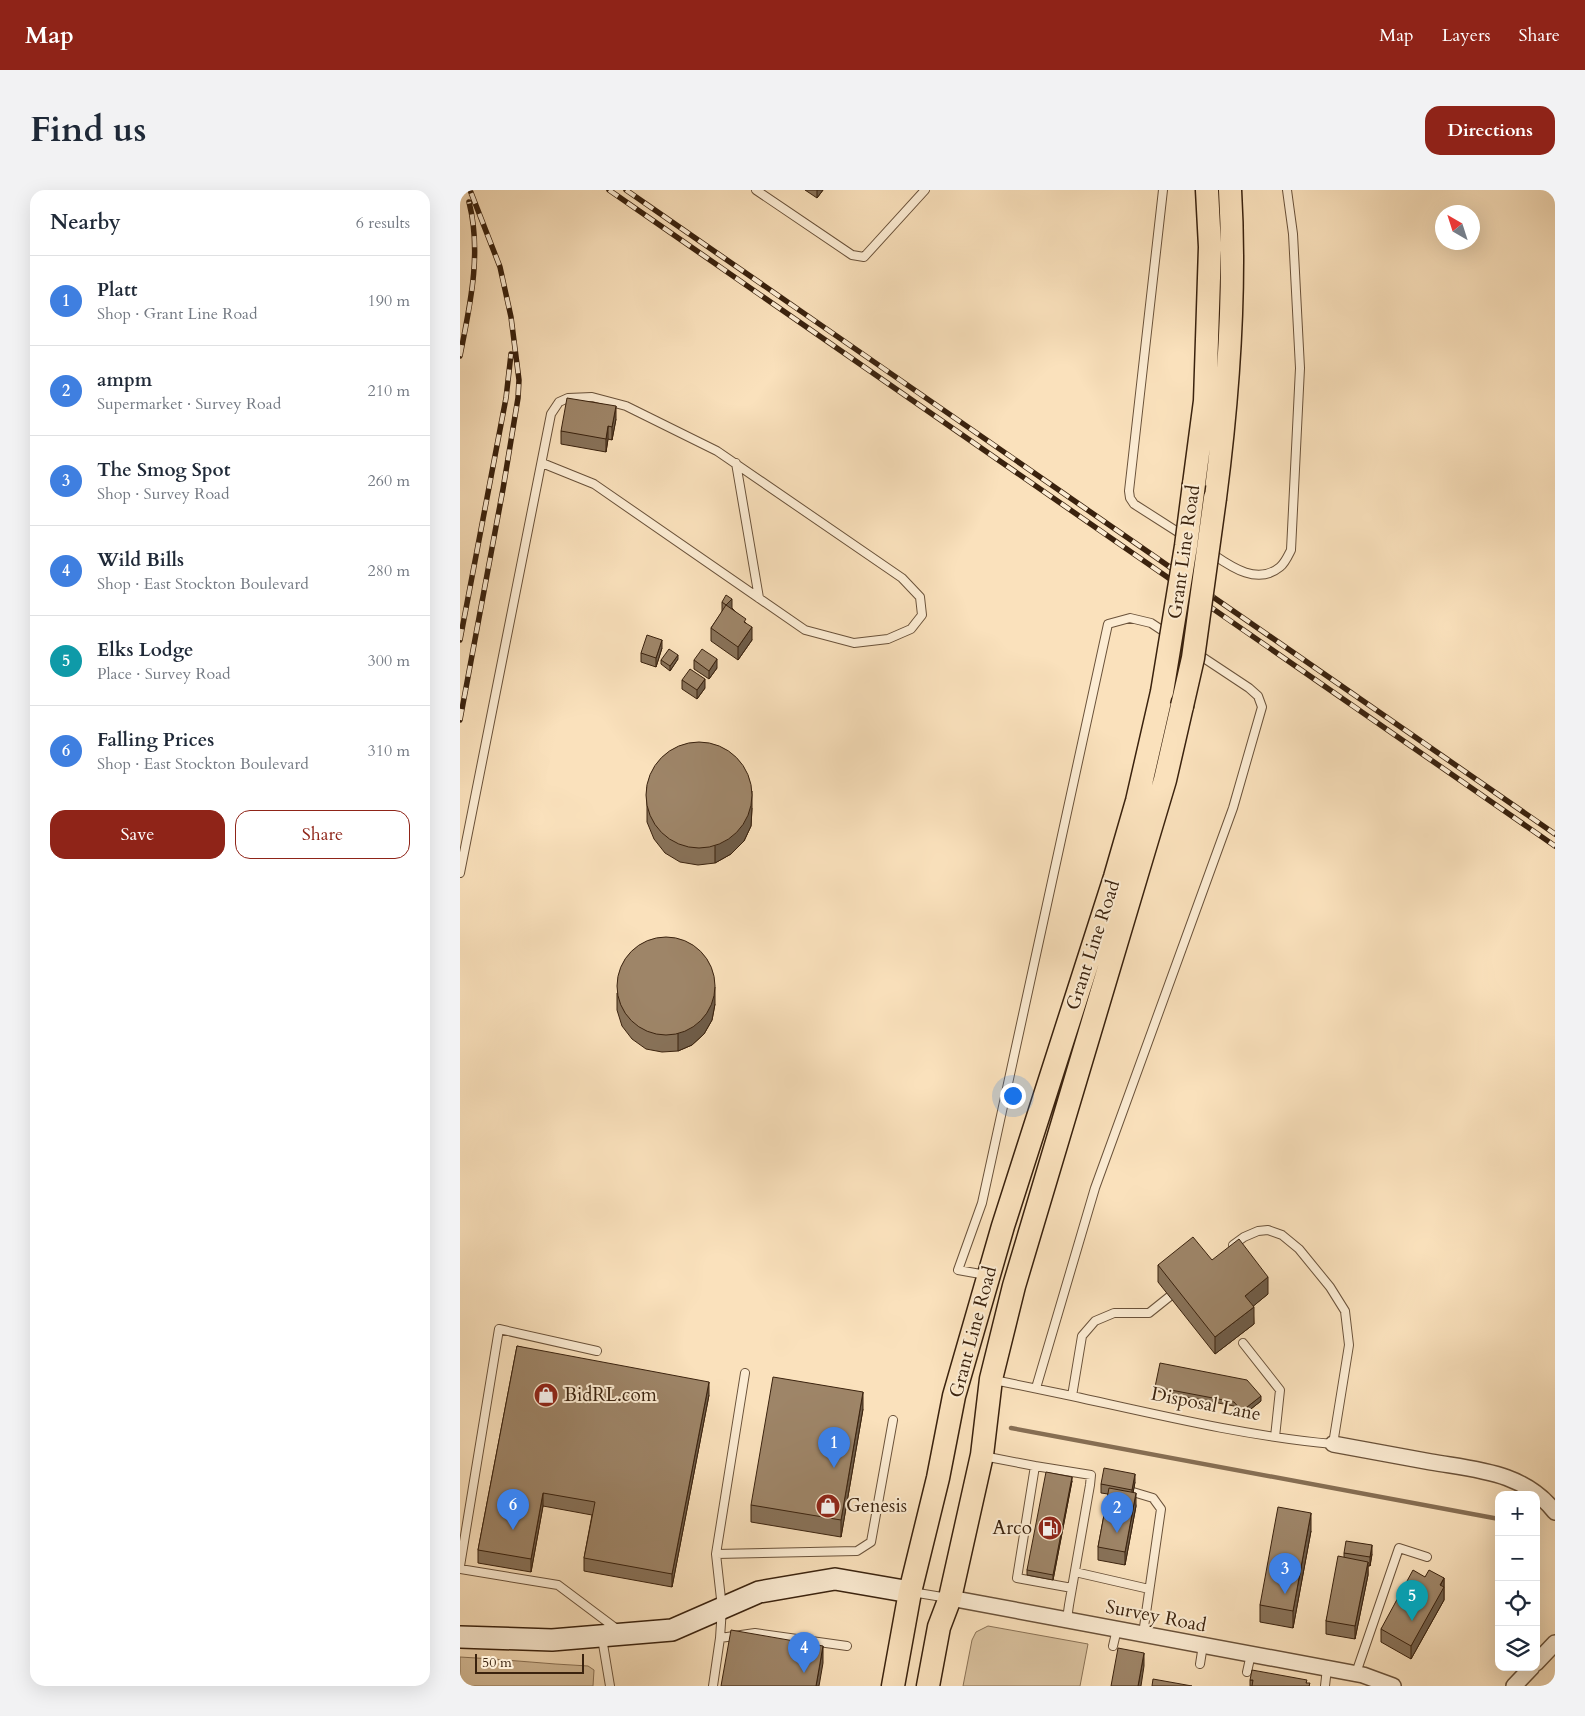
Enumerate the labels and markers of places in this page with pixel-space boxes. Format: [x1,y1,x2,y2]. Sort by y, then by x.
shop icon: BidRL.com [533,1382,559,1408]
place label: BidRL.com [564,1382,658,1408]
pin: 1 [818,1427,850,1468]
pin: 6 [497,1489,529,1530]
pin: 2 [1101,1492,1133,1533]
shop icon: Genesis [815,1493,841,1519]
place label: Genesis [846,1493,907,1519]
place label: Arco [993,1515,1032,1541]
fuel station icon: Arco [1037,1515,1063,1541]
pin: 3 [1269,1553,1301,1594]
pin: 5 [1396,1580,1428,1621]
pin: 4 [788,1632,820,1673]

